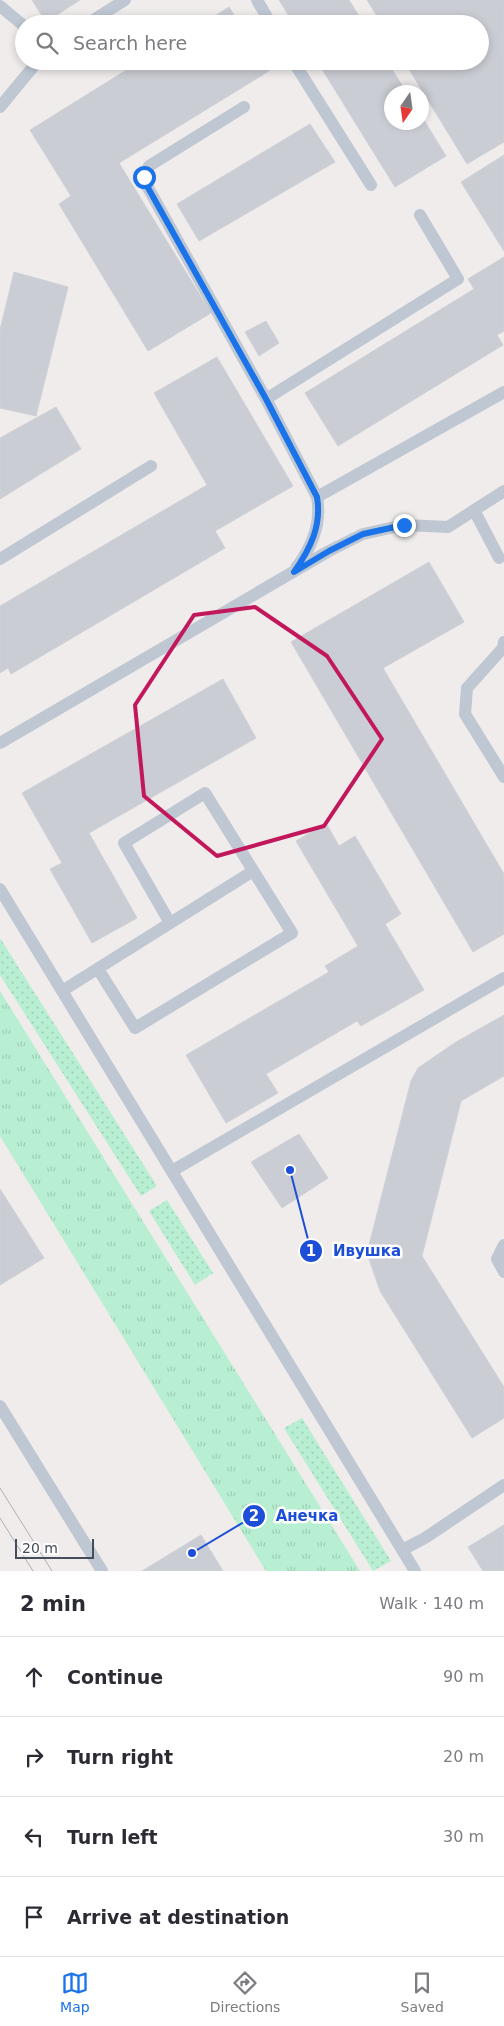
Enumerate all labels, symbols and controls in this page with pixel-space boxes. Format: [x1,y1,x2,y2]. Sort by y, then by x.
search box [15,15,489,70]
icon: search [33,29,61,57]
text: Search here [73,32,187,54]
north arrow [384,85,429,130]
route start [133,166,156,189]
route end [393,514,416,537]
callout: Ивушка [298,1236,411,1266]
text: 1 [306,1242,316,1260]
text: Ивушка [333,1242,401,1260]
callout: Анечка [241,1501,349,1531]
text: 2 [249,1507,259,1525]
text: Анечка [276,1507,338,1525]
scale bar [15,1536,94,1559]
text: 20 m [22,1540,58,1556]
text: 2 min [20,1592,86,1616]
text: Walk · 140 m [379,1594,484,1613]
icon: ahead [20,1663,48,1691]
text: Continue [67,1666,163,1688]
text: 90 m [443,1667,484,1686]
icon: right [20,1743,48,1771]
text: Turn right [67,1746,173,1768]
text: 20 m [443,1747,484,1766]
icon: left [20,1823,48,1851]
text: Turn left [67,1826,158,1848]
text: 30 m [443,1827,484,1846]
icon: arrive [20,1903,48,1931]
text: Arrive at destination [67,1906,289,1928]
tab: Map [60,1969,90,2015]
tab: Directions [210,1969,280,2015]
tab: Saved [401,1969,444,2015]

